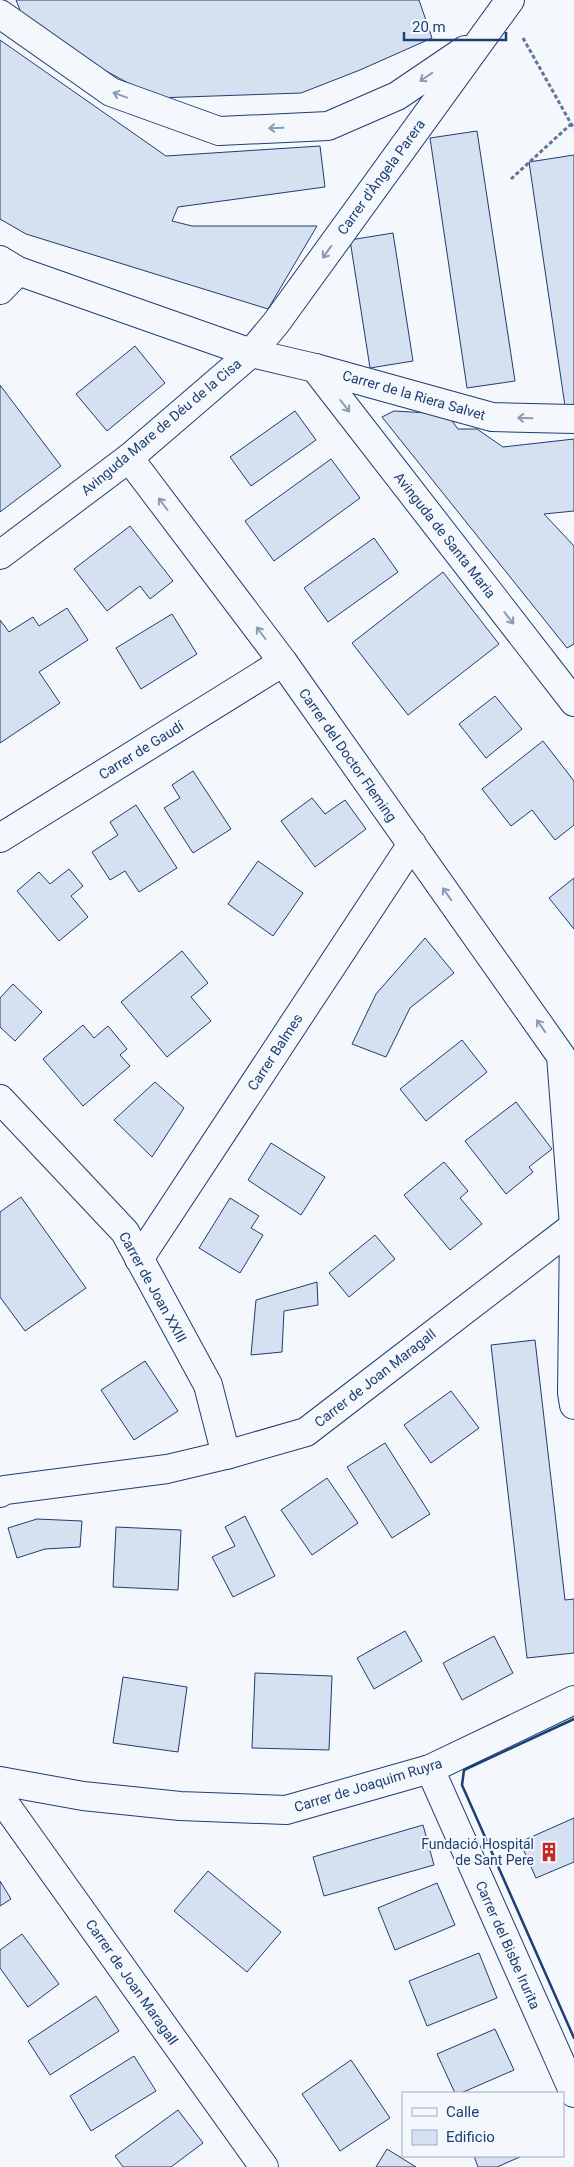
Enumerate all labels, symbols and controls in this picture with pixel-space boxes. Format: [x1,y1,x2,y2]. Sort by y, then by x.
scale bar [404,10,506,42]
text: 20 m [412,18,446,36]
one-way arrow [419,71,433,82]
one-way arrow [113,90,128,99]
street label: Carrer d'Àngela Parera [333,116,428,238]
one-way arrow [268,124,284,133]
one-way arrow [322,245,332,259]
street label: Avinguda Mare de Déu de la Cisa [78,355,244,499]
street label: Carrer de la Riera Salvet [341,367,488,423]
one-way arrow [340,399,350,413]
one-way arrow [518,413,534,423]
street label: Avinguda de Santa Maria [391,469,499,601]
one-way arrow [158,497,168,511]
one-way arrow [504,611,514,625]
one-way arrow [256,626,266,640]
street label: Carrer del Doctor Fleming [296,685,400,825]
street label: Carrer de Gaudí [96,717,187,782]
one-way arrow [442,887,452,901]
street label: Carrer Balmes [244,1011,306,1093]
one-way arrow [536,1020,546,1034]
street label: Carrer de Joan XXIII [116,1229,190,1345]
street label: Carrer de Joan Maragall [311,1326,439,1430]
street label: Carrer de Joaquim Ruyra [292,1755,444,1815]
place label: Fundació Hospital de Sant Pere [421,1836,534,1868]
building icon: Fundació Hospital de Sant Pere [538,1841,560,1863]
street label: Carrer del Bisbe Irurita [472,1878,544,2012]
street label: Carrer de Joan Maragall [83,1916,181,2048]
legend [402,2092,564,2157]
text: Calle [446,2103,479,2121]
text: Edificio [446,2128,495,2146]

